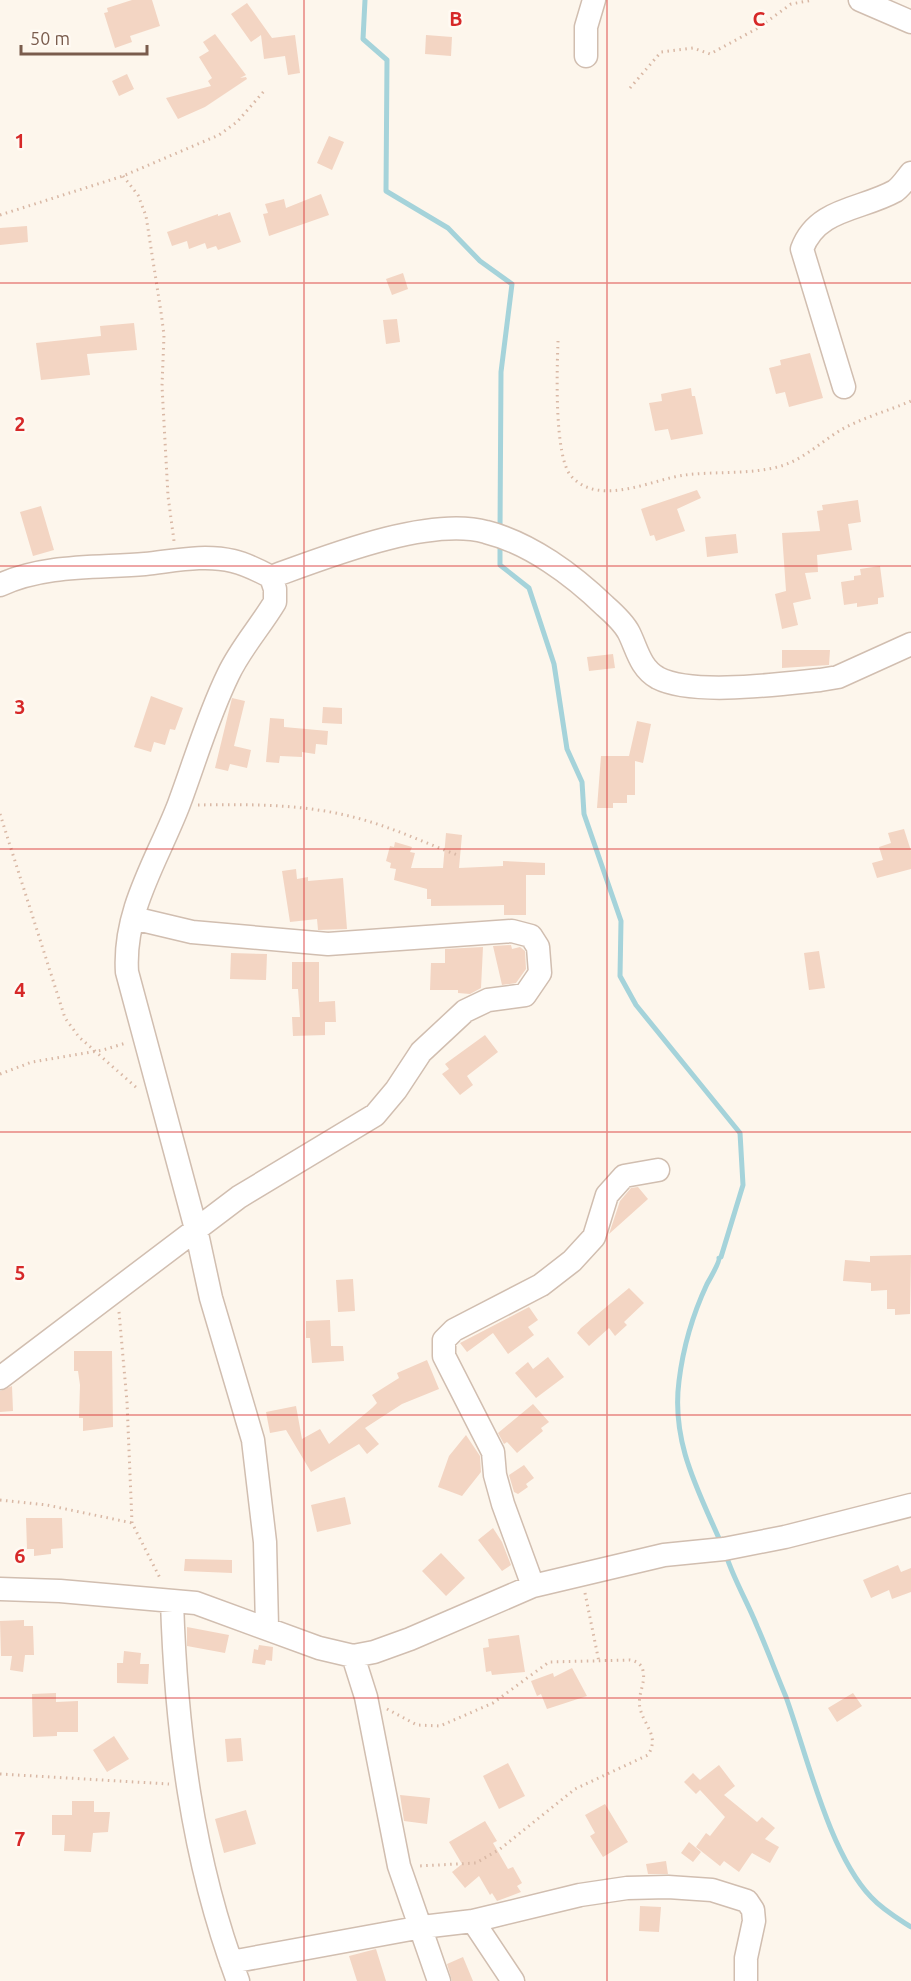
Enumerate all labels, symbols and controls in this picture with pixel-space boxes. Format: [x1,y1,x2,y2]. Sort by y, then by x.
text: B [449,7,463,30]
text: C [753,7,766,30]
scale bar [21,18,147,56]
text: 50 m [30,28,70,48]
text: 1 [14,129,26,152]
text: 2 [14,412,26,435]
text: 3 [14,695,26,718]
text: 4 [14,978,26,1001]
text: 5 [14,1261,26,1284]
text: 6 [14,1544,26,1567]
text: 7 [14,1827,26,1850]

